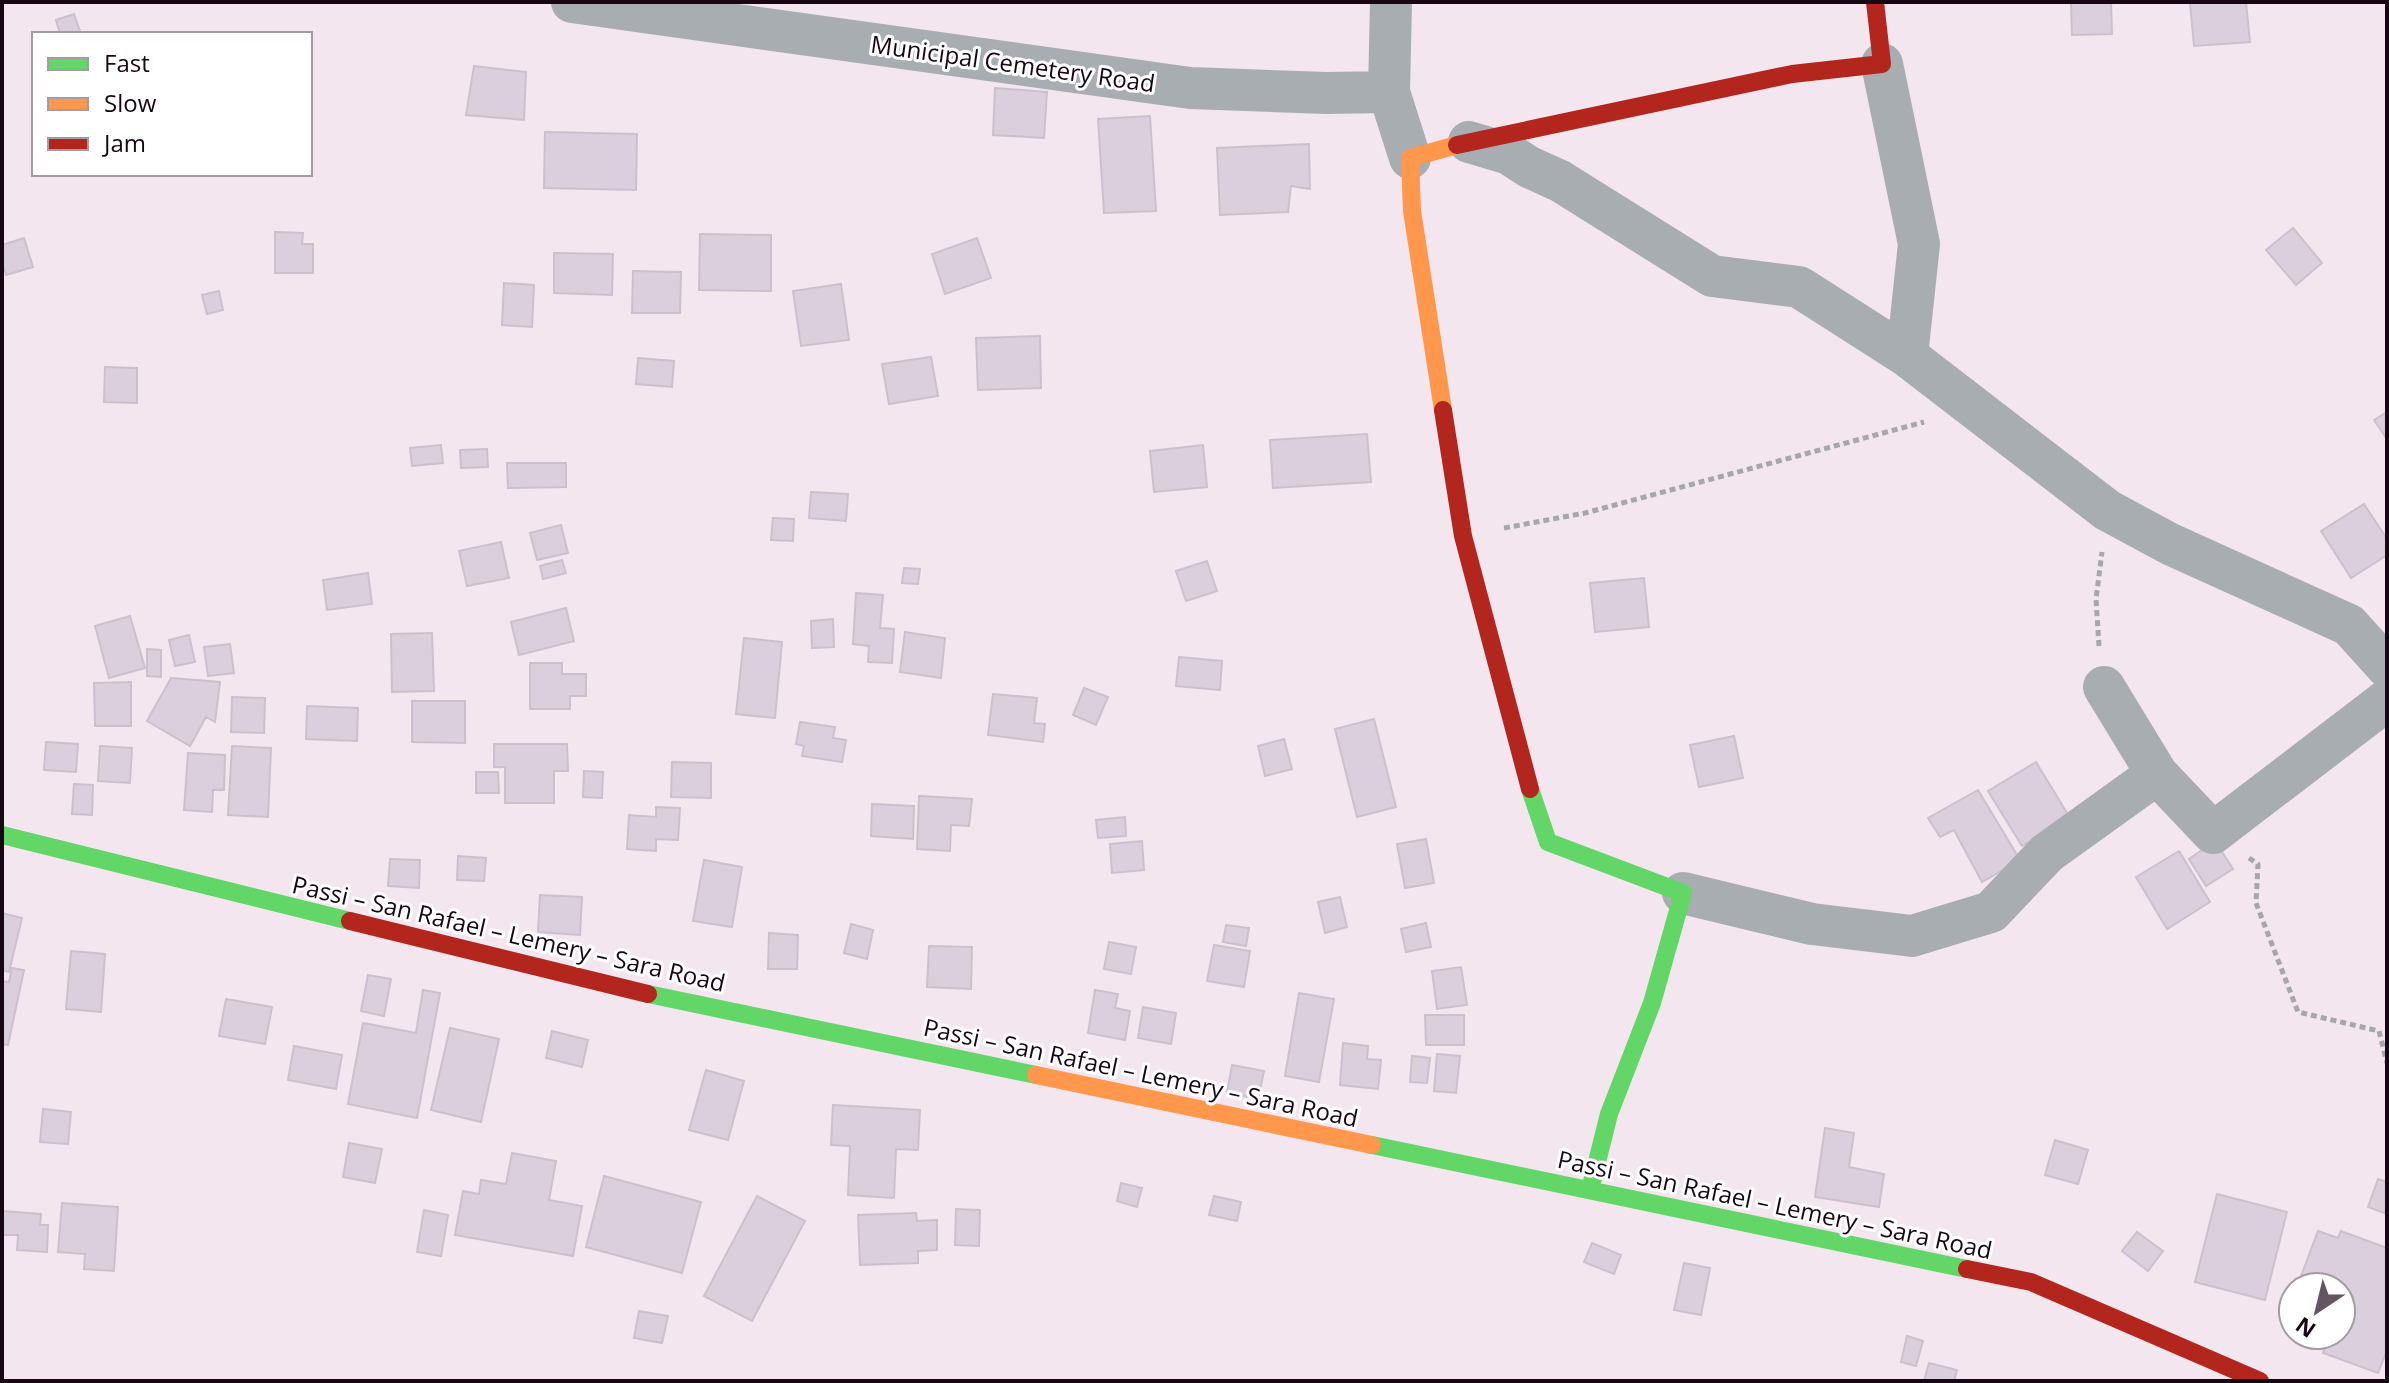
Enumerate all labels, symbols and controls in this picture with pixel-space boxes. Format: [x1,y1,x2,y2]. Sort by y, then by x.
street label: Municipal Cemetery Road [869,27,1157,99]
legend [32,32,312,176]
text: Fast [104,46,150,79]
text: Slow [104,86,157,119]
text: Jam [102,126,146,159]
street label: Passi – San Rafael – Lemery – Sara Road [289,867,729,999]
street label: Passi – San Rafael – Lemery – Sara Road [921,1010,1361,1134]
street label: Passi – San Rafael – Lemery – Sara Road [1555,1142,1995,1266]
north arrow [2277,1271,2357,1351]
text: N [2289,1311,2321,1346]

